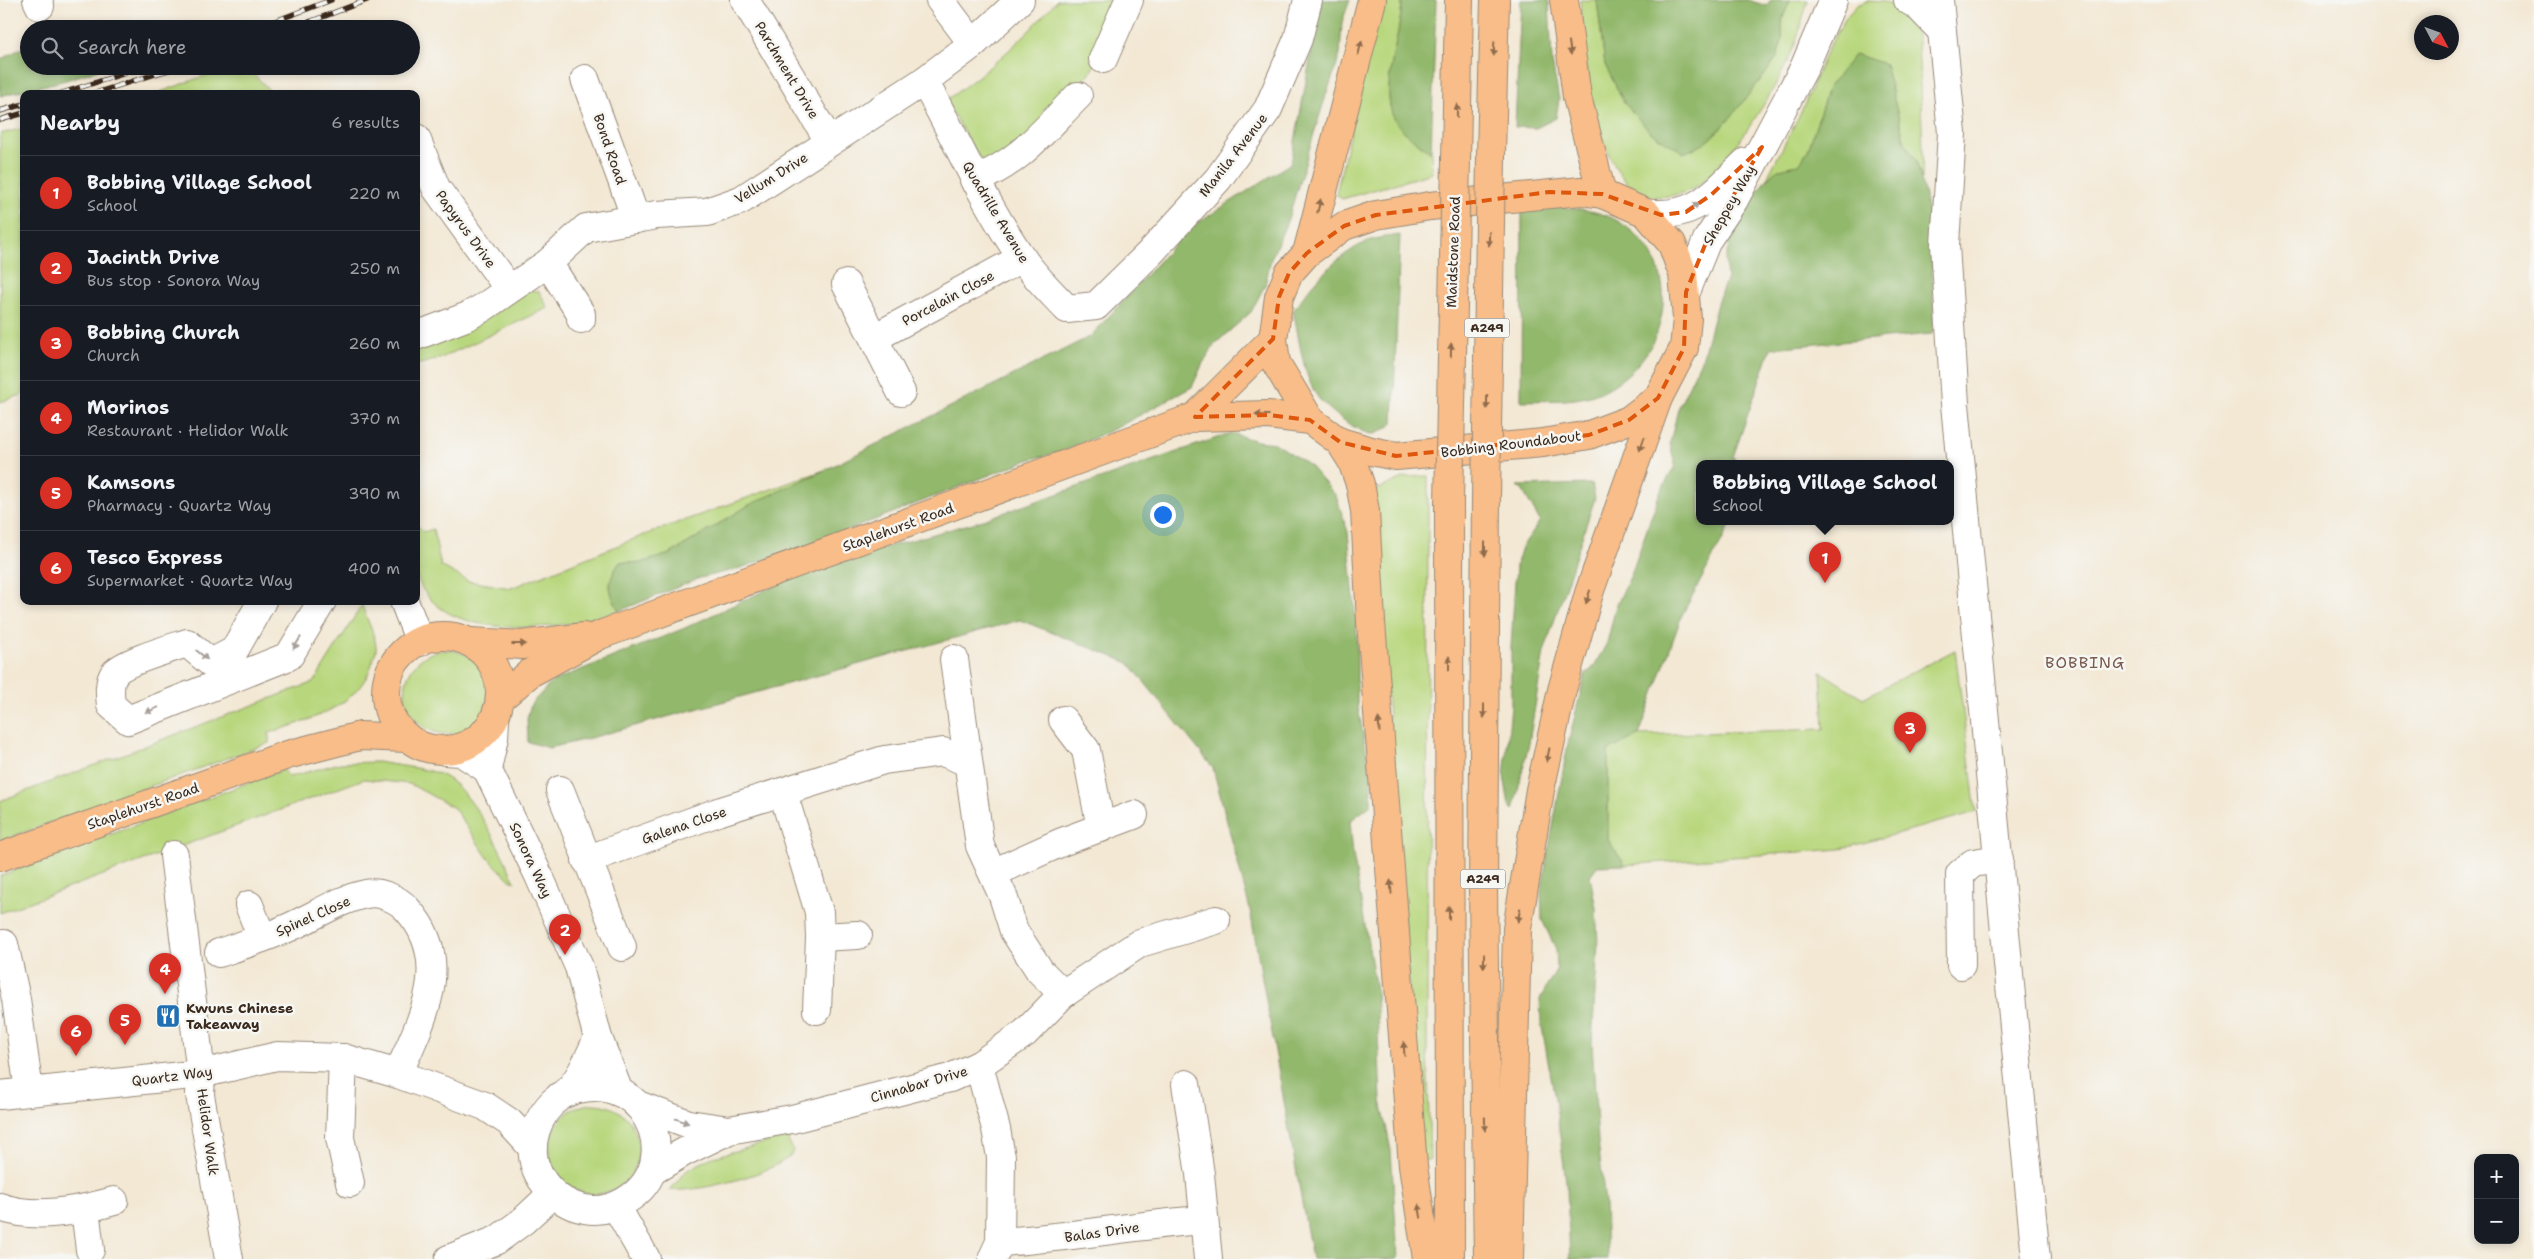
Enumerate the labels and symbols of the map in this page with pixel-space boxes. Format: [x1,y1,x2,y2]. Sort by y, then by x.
north arrow [2414,15,2459,60]
street label: Parchment Drive [751,18,823,122]
one-way arrow [1356,41,1364,56]
one-way arrow [1489,41,1497,57]
one-way arrow [1566,41,1574,57]
one-way arrow [1453,103,1461,119]
street label: Manila Avenue [1195,109,1271,201]
street label: Bond Road [589,111,631,187]
street label: Vellum Drive [731,148,811,208]
street label: Quadrille Avenue [958,158,1034,266]
street label: Sheppey Way [1699,162,1759,248]
street label: Papyrus Drive [432,187,500,272]
street label: Maidstone Road [1442,196,1464,308]
one-way arrow [1315,198,1323,213]
one-way arrow [1687,202,1700,212]
one-way arrow [1485,231,1493,247]
street label: Porcelain Close [899,266,997,330]
road number: A249 [1464,318,1510,338]
one-way arrow [1447,341,1455,357]
one-way arrow [1482,394,1490,410]
one-way arrow [1254,411,1270,419]
street label: Bobbing Roundabout [1440,426,1582,462]
one-way arrow [1638,437,1646,452]
street label: Staplehurst Road [840,498,956,555]
your location [1150,502,1176,528]
one-way arrow [1481,541,1489,557]
pin: 1 [1809,542,1841,583]
one-way arrow [1583,590,1591,605]
one-way arrow [292,636,301,649]
one-way arrow [512,640,528,648]
one-way arrow [195,650,208,661]
district label: BOBBING [2045,652,2125,673]
one-way arrow [1445,655,1453,671]
one-way arrow [1480,703,1488,719]
one-way arrow [145,707,159,715]
pin: 3 [1894,712,1926,753]
one-way arrow [1374,717,1382,733]
one-way arrow [1543,747,1551,763]
street label: Staplehurst Road [85,778,201,834]
street label: Galena Close [639,802,729,848]
street label: Sonora Way [506,819,556,901]
road number: A249 [1460,870,1506,889]
one-way arrow [1387,879,1395,895]
street label: Spinel Close [273,892,353,940]
one-way arrow [1445,905,1453,921]
one-way arrow [1515,907,1523,923]
pin: 2 [549,914,581,955]
pin: 4 [149,953,181,994]
one-way arrow [1480,953,1488,969]
place label: Kwuns Chinese Takeaway [186,999,293,1033]
restaurant icon: Kwuns Chinese Takeaway [155,1003,181,1029]
pin: 5 [109,1004,141,1045]
pin: 6 [60,1015,92,1056]
one-way arrow [1400,1041,1408,1057]
street label: Cinnabar Drive [868,1061,970,1106]
street label: Quartz Way [130,1062,214,1090]
street label: Helidor Walk [193,1087,223,1177]
one-way arrow [1482,1116,1490,1132]
one-way arrow [675,1118,690,1125]
one-way arrow [1415,1202,1423,1218]
street label: Balas Drive [1063,1218,1141,1246]

